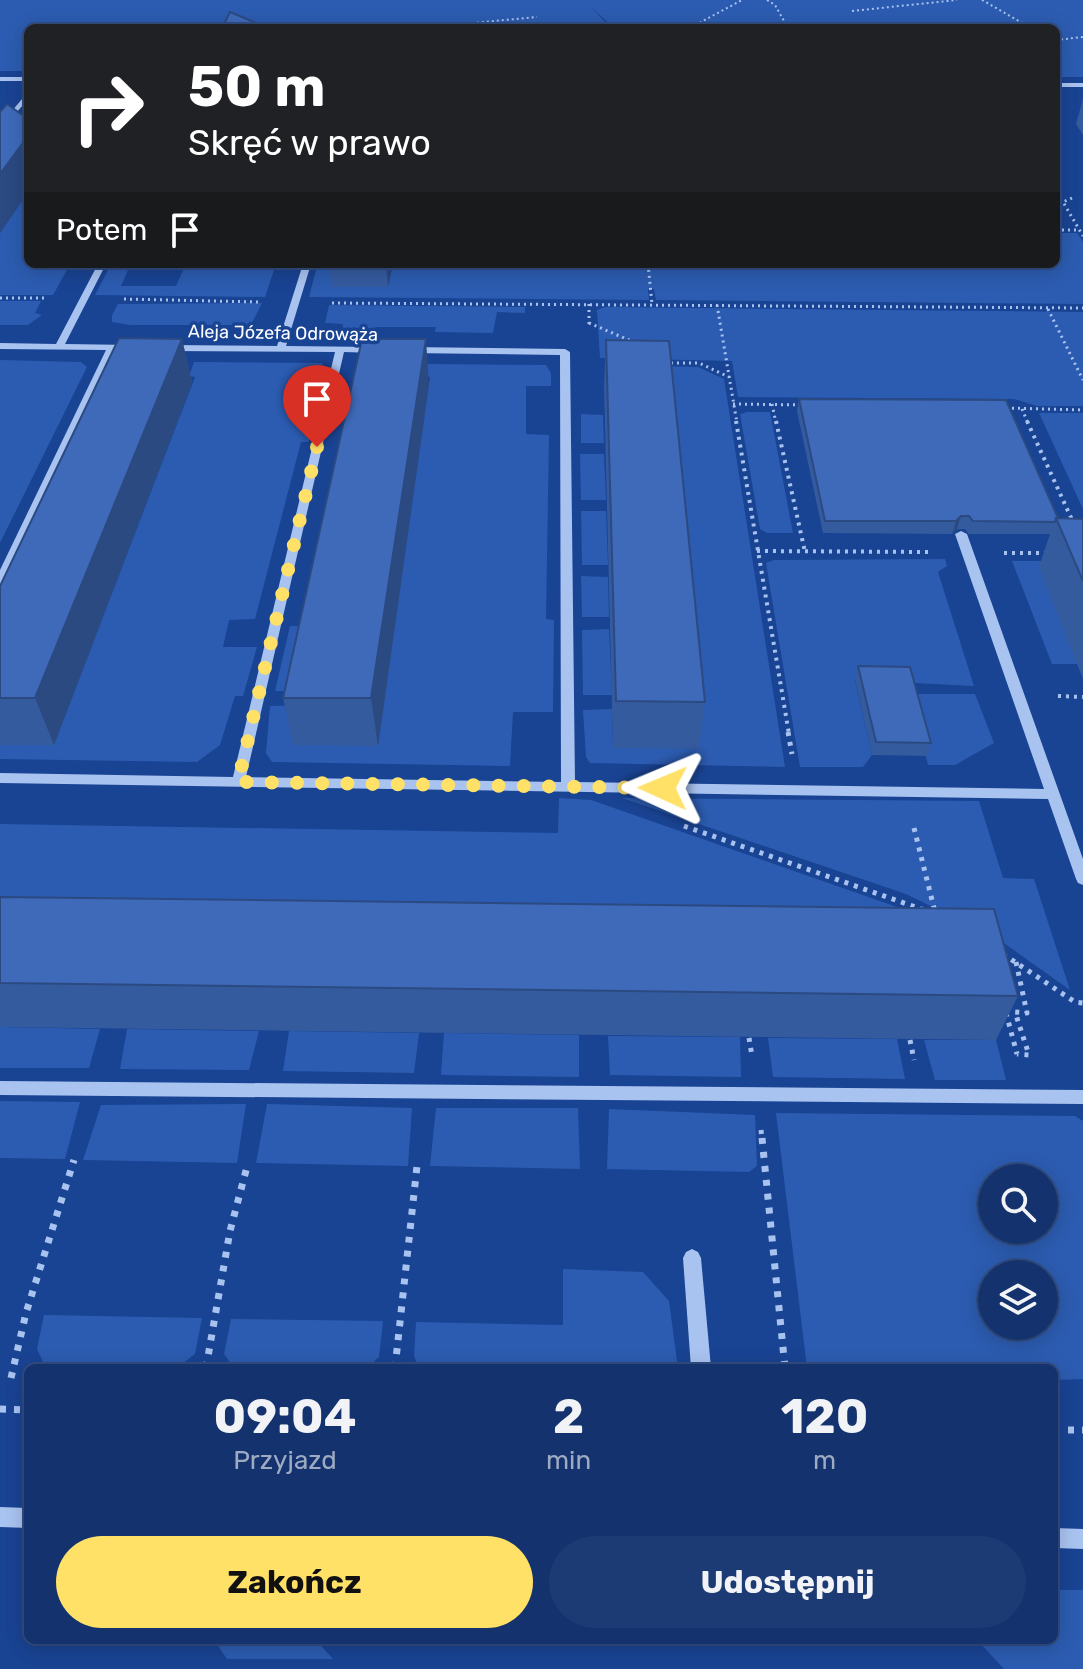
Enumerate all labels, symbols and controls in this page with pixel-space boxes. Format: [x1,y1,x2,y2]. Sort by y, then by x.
text: 50 m [188,54,325,120]
icon: right [56,56,160,160]
text: Skręć w prawo [188,121,431,164]
icon: arrive [163,208,207,252]
text: Potem [56,212,147,248]
street label: Aleja Józefa Odrowąża [188,320,378,346]
pin [283,365,351,447]
icon: arrive [295,377,339,421]
position arrow [621,746,705,830]
map controls [978,1164,1058,1340]
button: search [978,1164,1058,1244]
button: layers [978,1260,1058,1340]
text: 09:04 [214,1388,356,1445]
text: 2 [553,1388,584,1445]
text: 120 [781,1388,868,1445]
text: Przyjazd [233,1445,337,1476]
text: min [546,1445,591,1476]
text: m [813,1445,836,1476]
button: Zakończ [56,1536,533,1628]
button: Udostępnij [549,1536,1026,1628]

